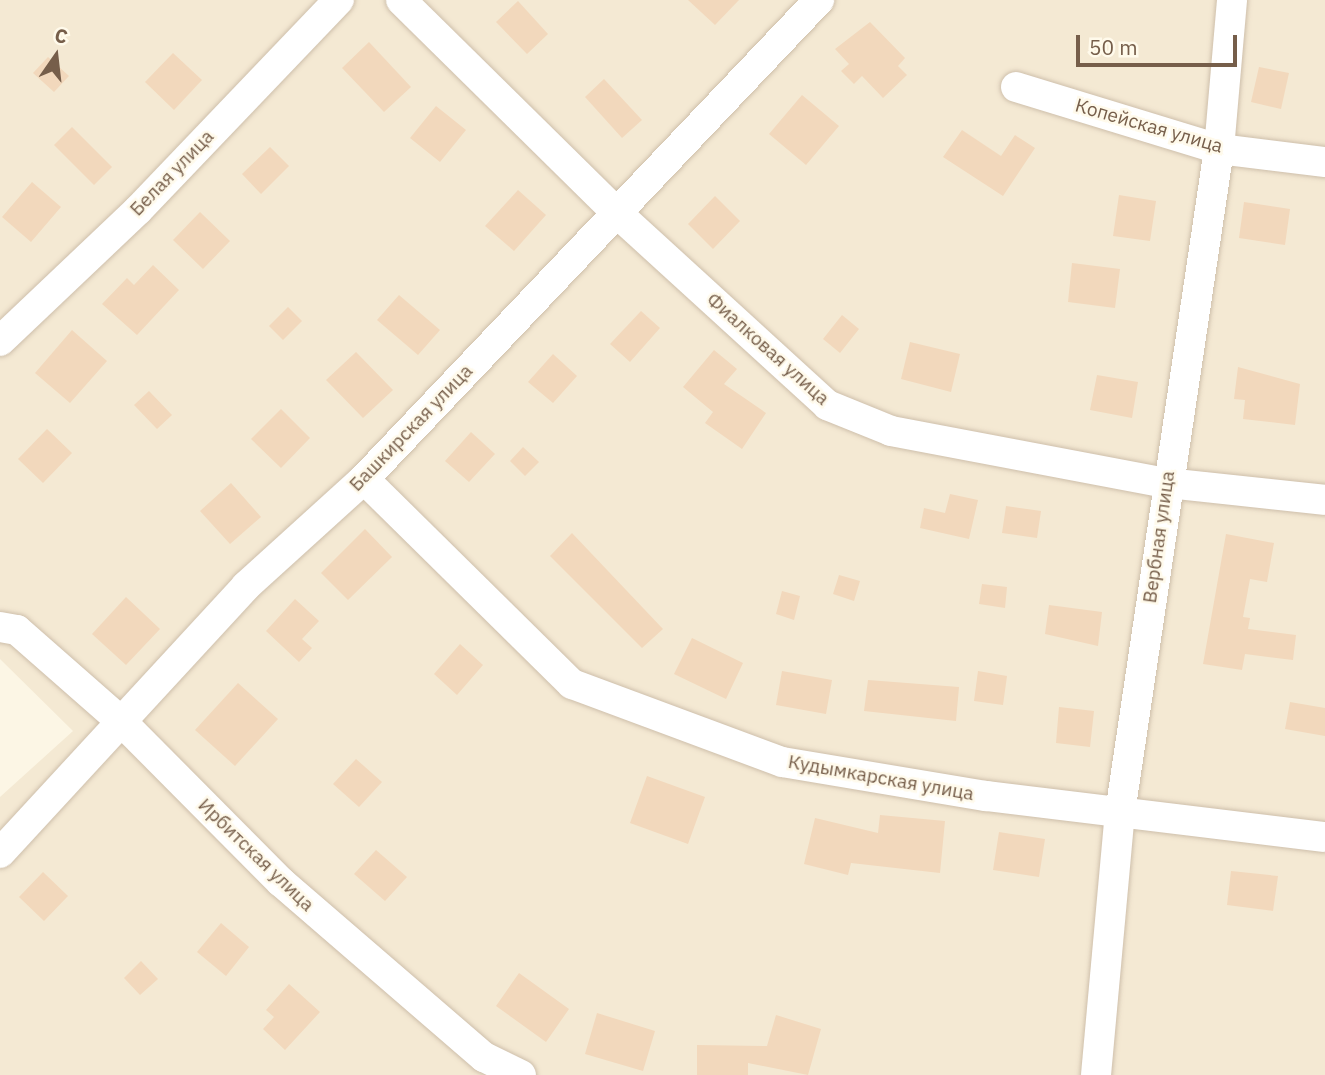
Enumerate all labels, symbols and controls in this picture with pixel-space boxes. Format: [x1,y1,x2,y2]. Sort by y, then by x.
north arrow [21,21,91,91]
scale bar [1080,21,1241,65]
text: С [52,22,70,49]
text: 50 m [1089,33,1138,61]
street label: Копейская улица [1073,94,1225,158]
street label: Белая улица [125,125,219,221]
street label: Фиалковая улица [702,288,834,410]
street label: Башкирская улица [345,360,477,496]
street label: Вербная улица [1138,469,1180,605]
street label: Кудымкарская улица [786,750,976,806]
street label: Ирбитская улица [193,794,319,916]

